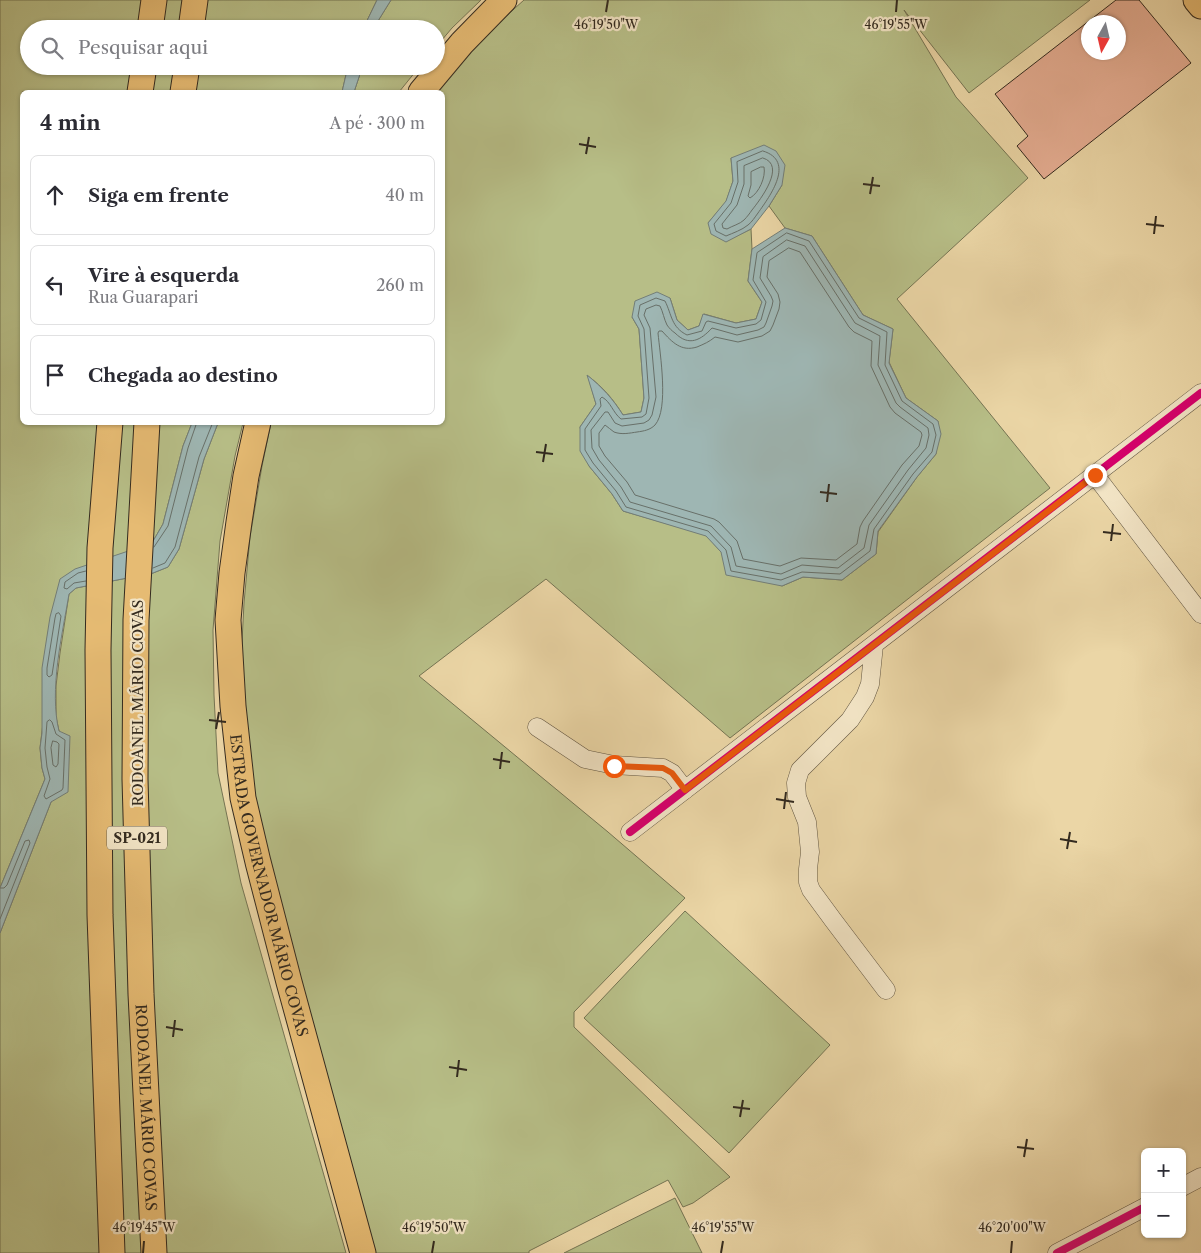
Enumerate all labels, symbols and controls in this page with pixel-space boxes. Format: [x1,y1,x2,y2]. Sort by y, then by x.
north arrow [1081,15,1126,60]
text: 46°19'50"W [574,17,639,32]
text: 46°19'55"W [865,17,928,32]
search box [20,20,445,75]
icon: search [38,34,66,62]
text: Pesquisar aqui [78,36,208,59]
text: 4 min [40,110,101,135]
text: A pé · 300 m [329,113,425,133]
icon: ahead [41,181,69,209]
text: Siga em frente [88,184,229,207]
text: 40 m [385,185,424,205]
text: Vire à esquerda [88,264,239,287]
icon: left [41,271,69,299]
text: 260 m [376,275,424,295]
text: Rua Guarapari [88,287,198,307]
icon: arrive [41,361,69,389]
text: Chegada ao destino [88,364,278,387]
route end [1084,464,1107,487]
street label: RODOANEL MÁRIO COVAS [128,599,147,807]
street label: ESTRADA GOVERNADOR MÁRIO COVAS [227,733,313,1039]
route start [603,755,626,778]
road number: SP-021 [107,826,167,850]
street label: RODOANEL MÁRIO COVAS [132,1004,161,1211]
map controls [1141,1148,1186,1238]
button: + [1141,1148,1186,1193]
button: − [1141,1193,1186,1238]
text: 46°19'45"W [113,1220,176,1235]
text: 46°19'50"W [402,1220,467,1235]
text: 46°19'55"W [692,1220,755,1235]
text: 46°20'00"W [978,1220,1047,1235]

